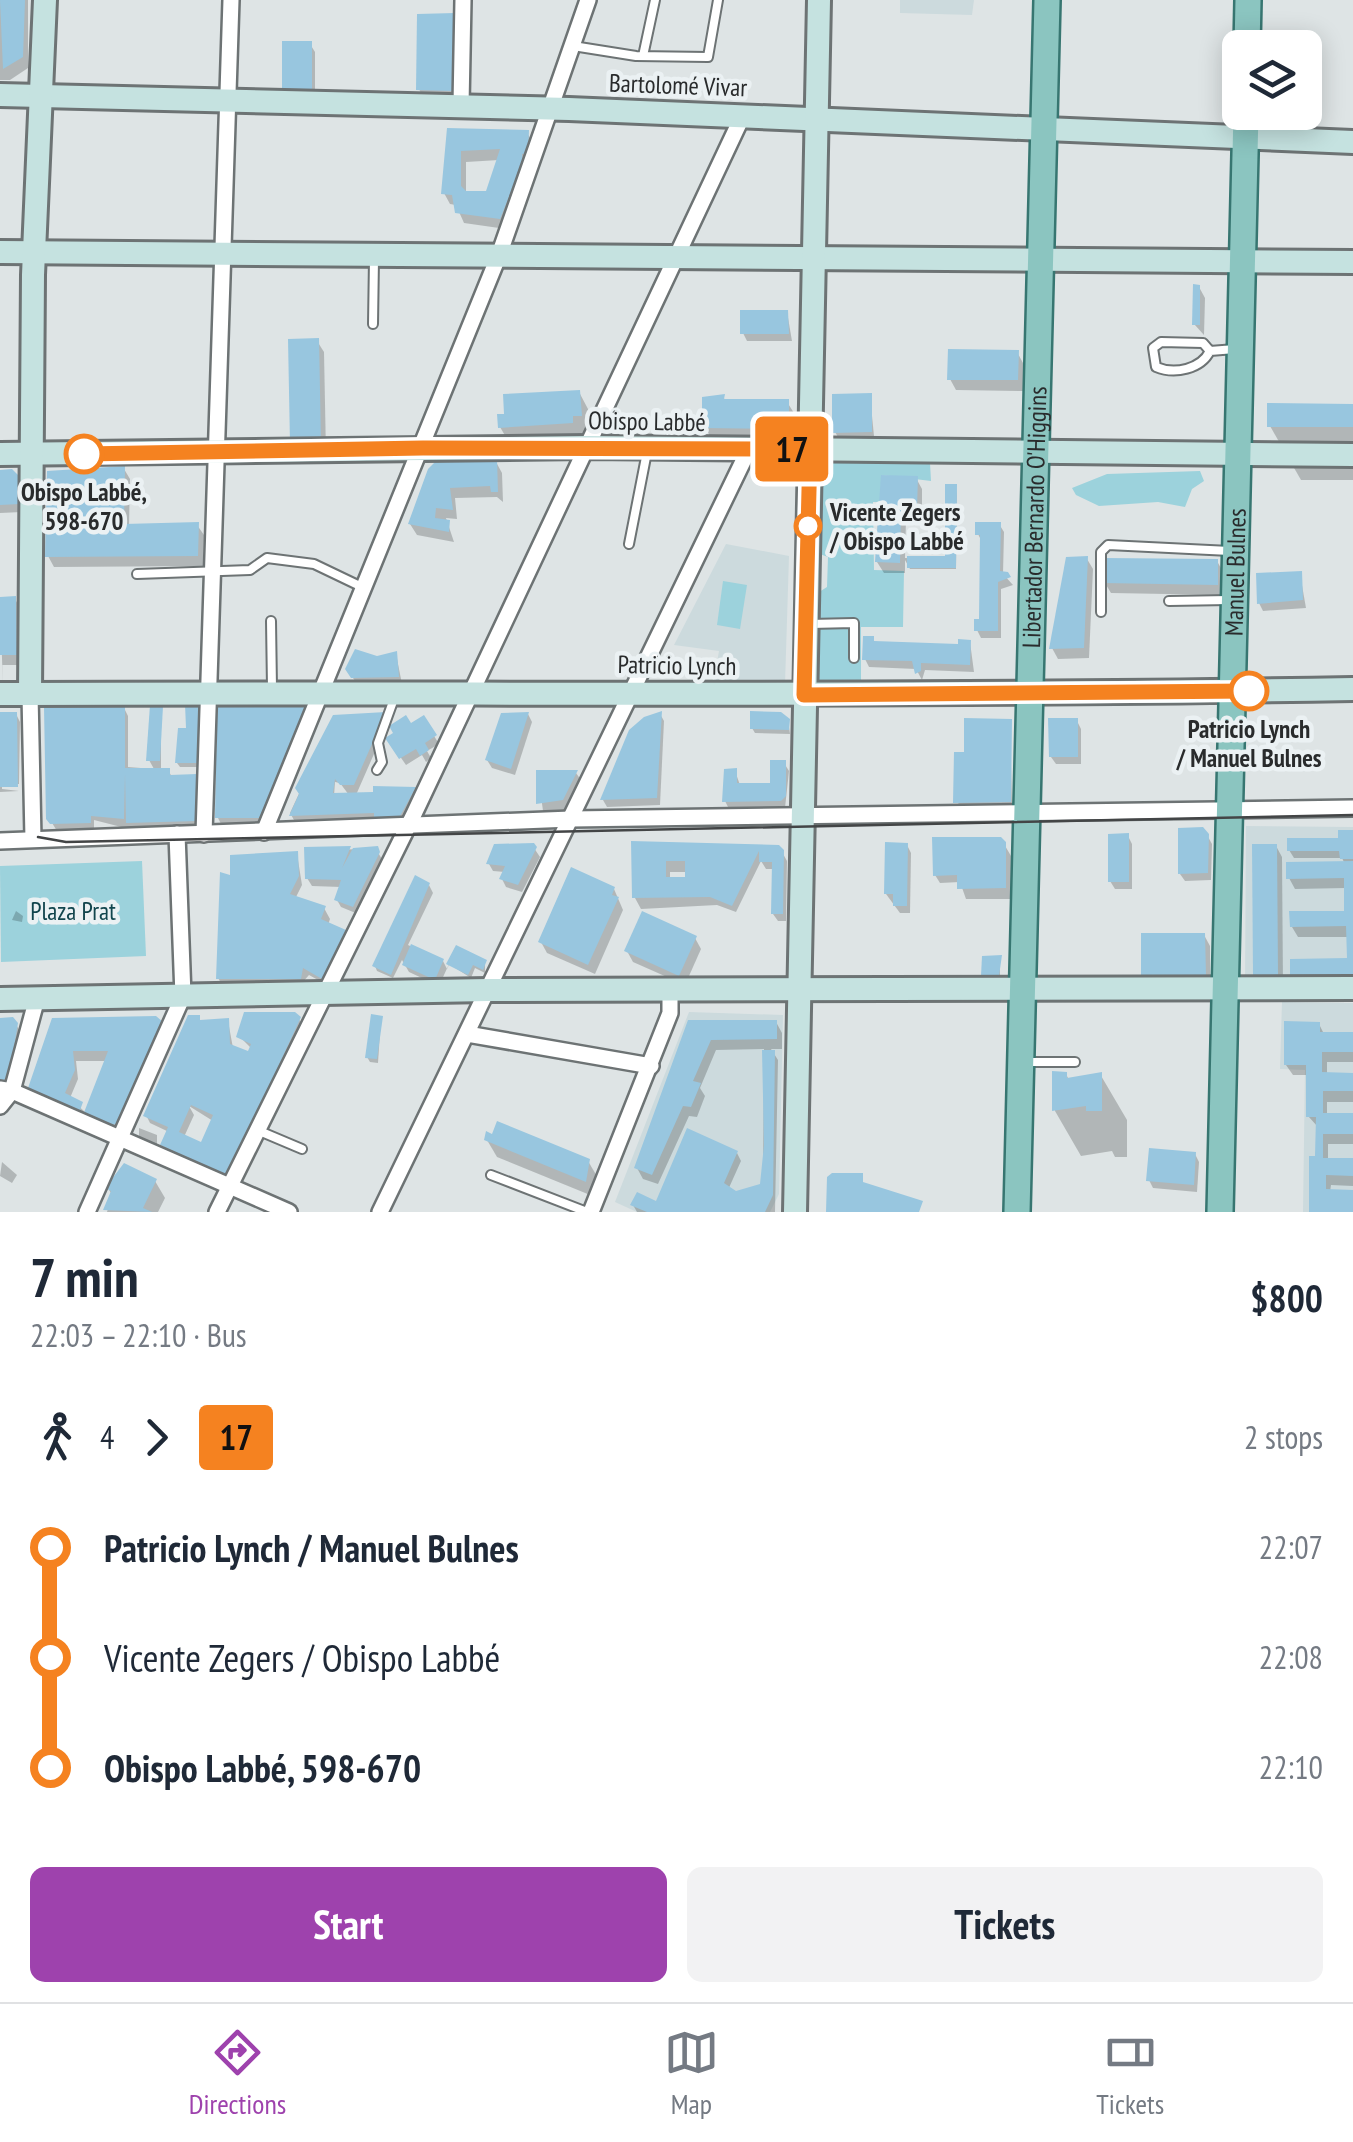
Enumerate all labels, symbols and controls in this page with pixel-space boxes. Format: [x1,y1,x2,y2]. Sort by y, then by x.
map controls [1222,30,1322,130]
button: layers [1222,30,1322,130]
street label: Bartolomé Vivar [608,67,748,103]
street label: Libertador Bernardo O'Higgins [1015,386,1053,648]
street label: Obispo Labbé [588,404,706,438]
line badge: 17 [747,416,837,482]
text: 17 [775,426,809,472]
marker: Obispo Labbé, 598-670 [65,435,103,473]
place label: Obispo Labbé, 598-670 [21,476,147,537]
place label: Vicente Zegers / Obispo Labbé [829,496,964,557]
street label: Manuel Bulnes [1218,508,1253,636]
marker: Vicente Zegers / Obispo Labbé [795,513,821,539]
street label: Patricio Lynch [617,648,737,682]
marker: Patricio Lynch / Manuel Bulnes [1230,672,1268,710]
place label: Patricio Lynch / Manuel Bulnes [1175,713,1322,774]
park label: Plaza Prat [30,895,116,927]
text: 7 min [30,1241,139,1312]
text: $800 [1250,1273,1323,1322]
text: 22:03 – 22:10 · Bus [30,1314,247,1356]
icon: walk [30,1410,85,1465]
icon: forward [129,1410,184,1465]
text: 17 [219,1414,253,1460]
text: 4 [100,1416,114,1458]
text: 2 stops [1244,1416,1323,1458]
text: Patricio Lynch / Manuel Bulnes [104,1523,519,1572]
text: 22:07 [1259,1526,1323,1568]
text: Vicente Zegers / Obispo Labbé [104,1633,500,1682]
text: 22:08 [1259,1636,1323,1678]
text: Obispo Labbé, 598-670 [104,1743,421,1792]
text: 22:10 [1259,1746,1323,1788]
button: Start [30,1867,667,1982]
button: Tickets [687,1867,1323,1982]
tab: Directions [189,2025,286,2122]
tab: Map [664,2025,719,2122]
tab: Tickets [1096,2025,1164,2122]

